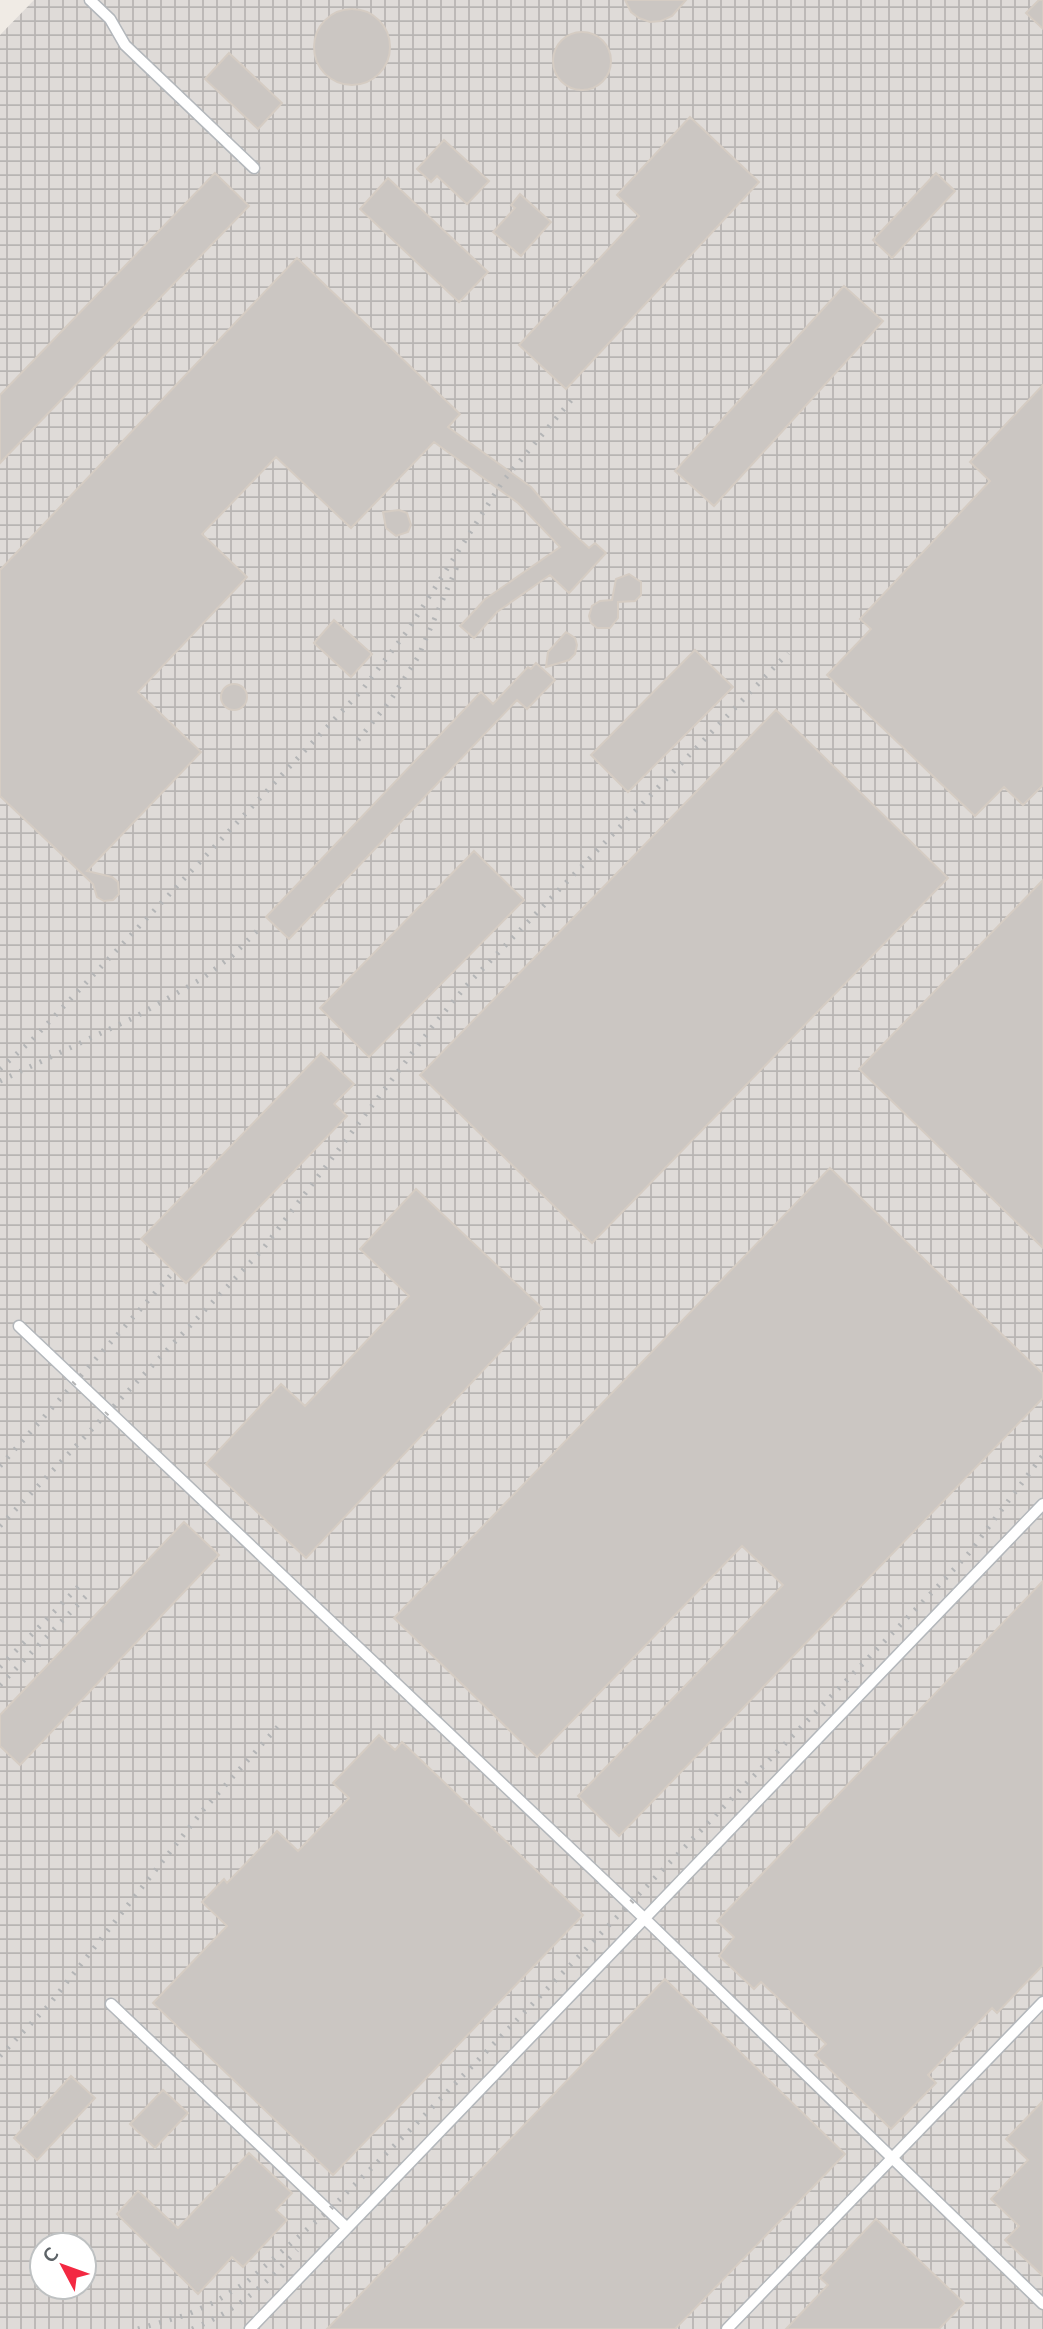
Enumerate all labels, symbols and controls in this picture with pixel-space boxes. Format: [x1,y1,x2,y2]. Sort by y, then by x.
north arrow [28,2231,98,2301]
text: С [37,2242,63,2268]

